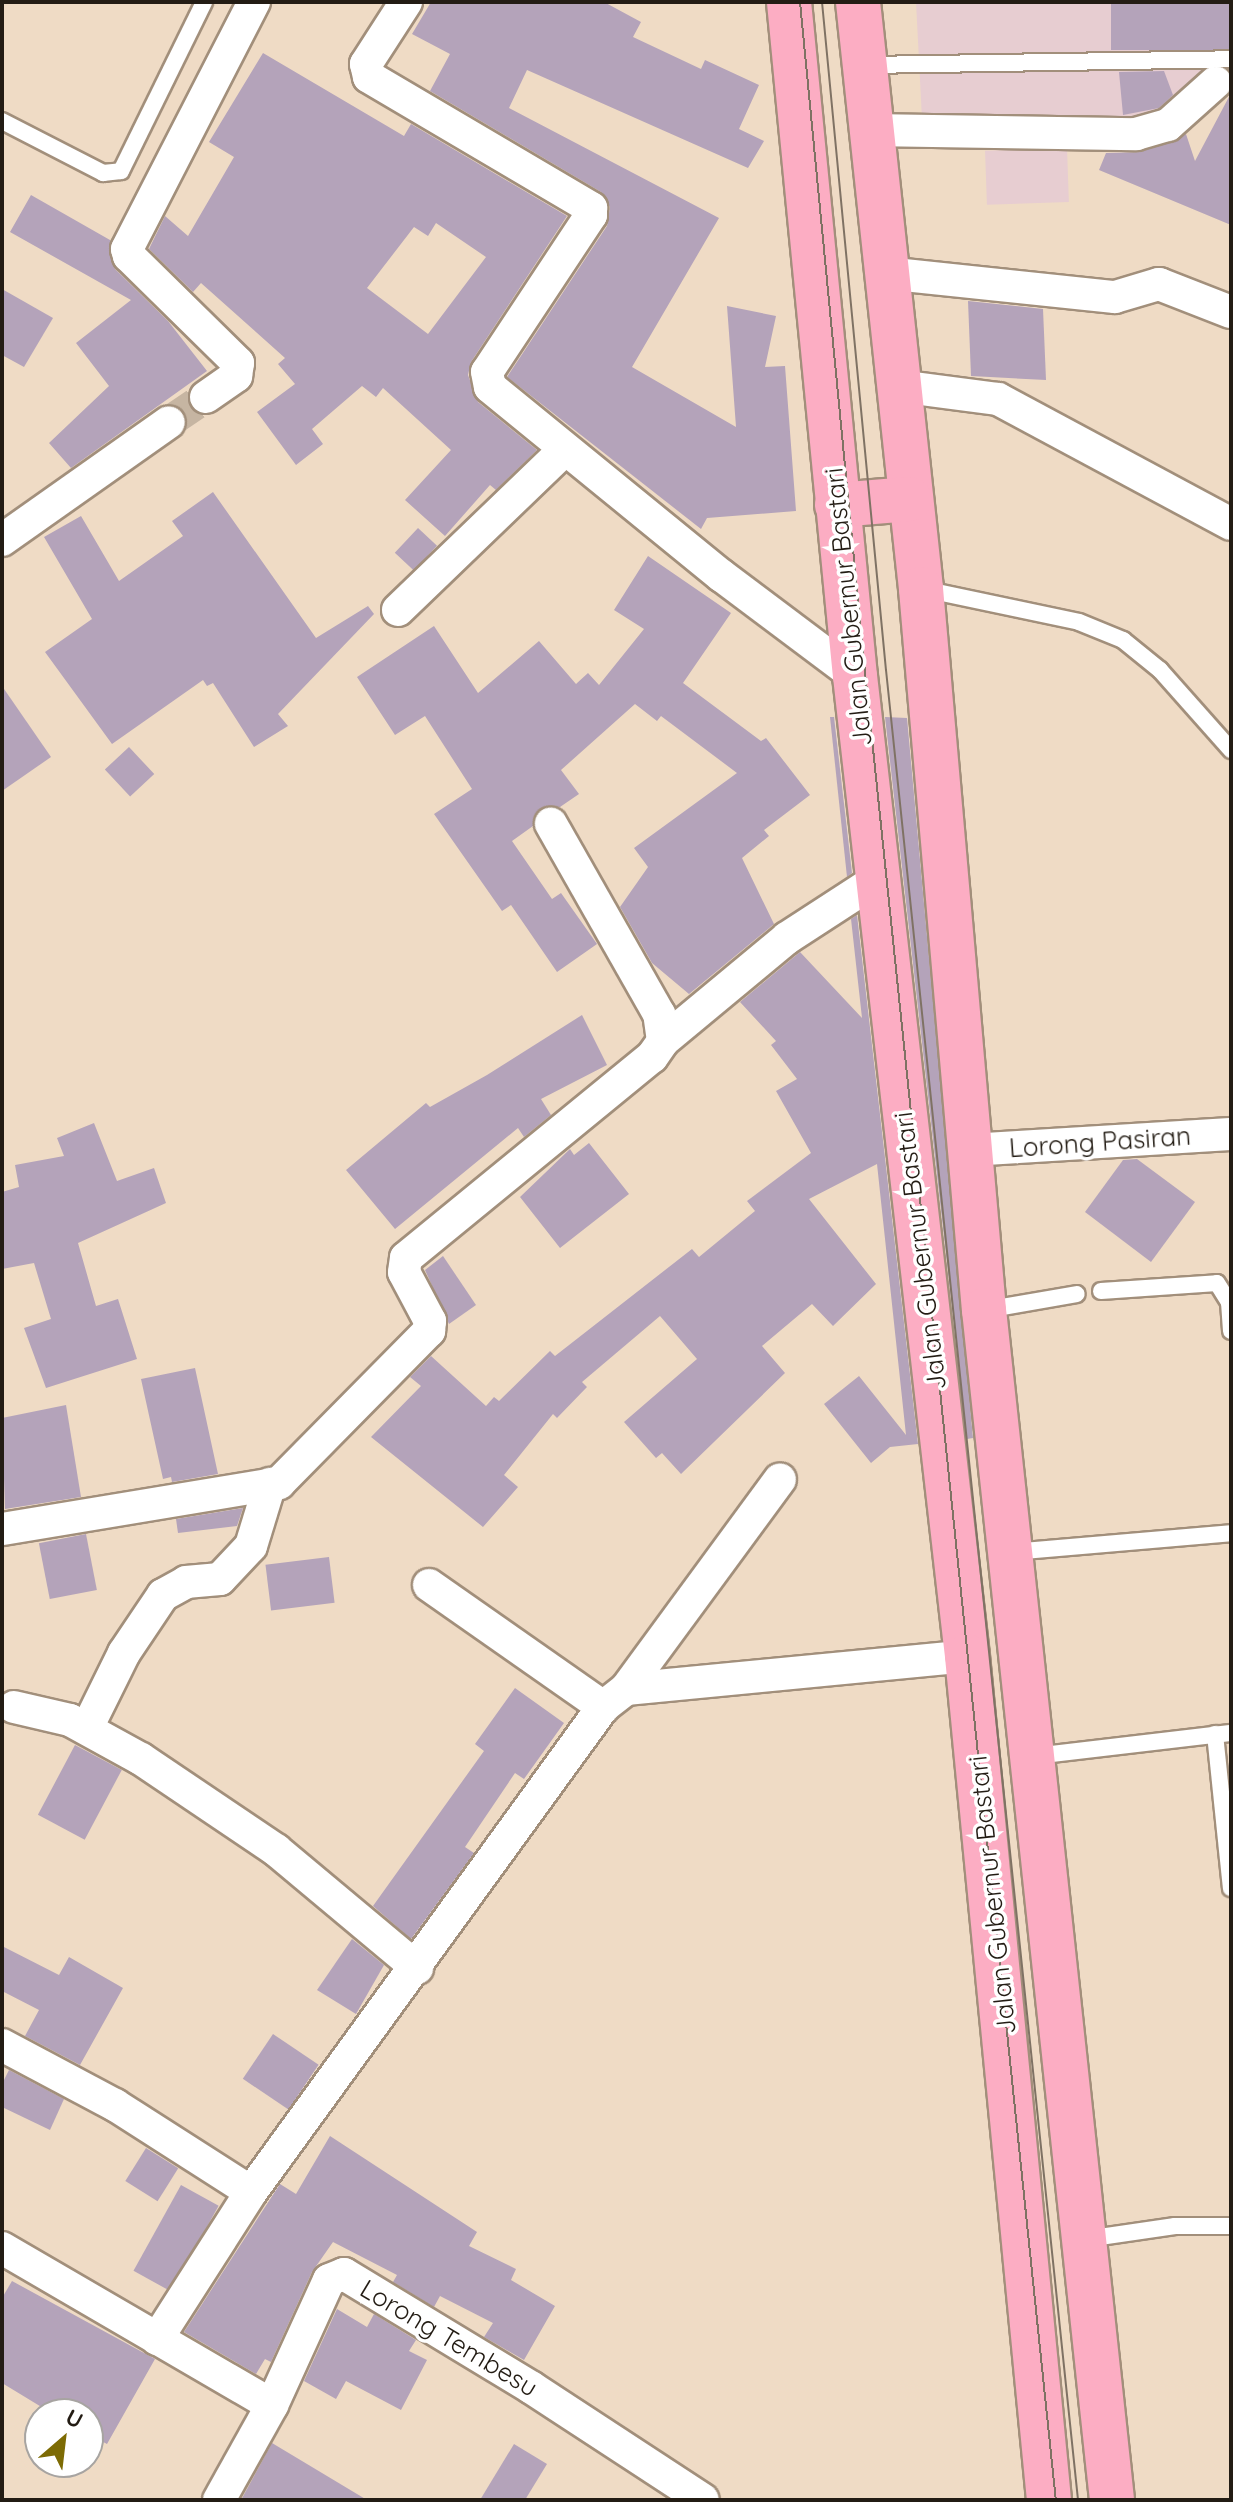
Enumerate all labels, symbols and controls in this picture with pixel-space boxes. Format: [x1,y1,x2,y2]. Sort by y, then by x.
street label: Jalan Gubernur Bastari [818,466,878,748]
street label: Jalan Gubernur Bastari [887,1110,953,1392]
street label: Lorong Pasiran [1008,1120,1192,1164]
street label: Jalan Gubernur Bastari [962,1754,1022,2036]
street label: Lorong Tembesu [355,2273,543,2403]
north arrow [24,2398,104,2478]
text: U [61,2403,88,2435]

